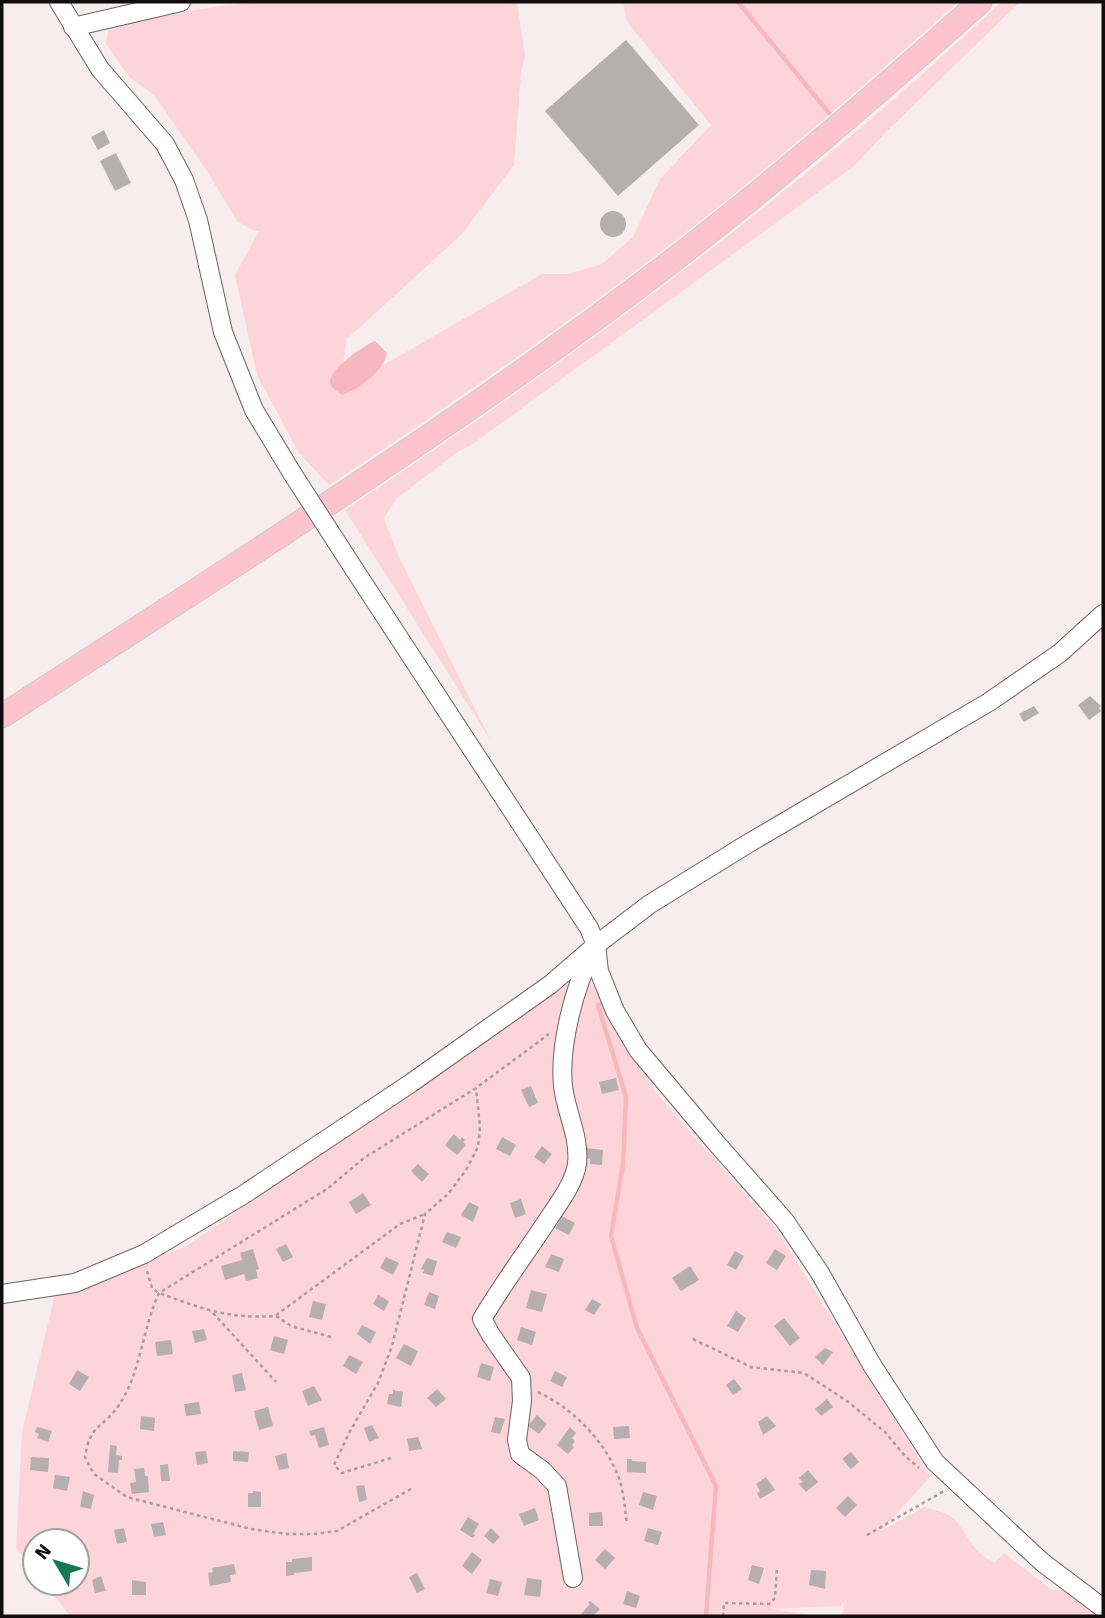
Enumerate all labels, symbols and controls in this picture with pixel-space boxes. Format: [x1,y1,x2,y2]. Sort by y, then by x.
north arrow [21,1527,91,1597]
text: N [30,1540,57,1565]

